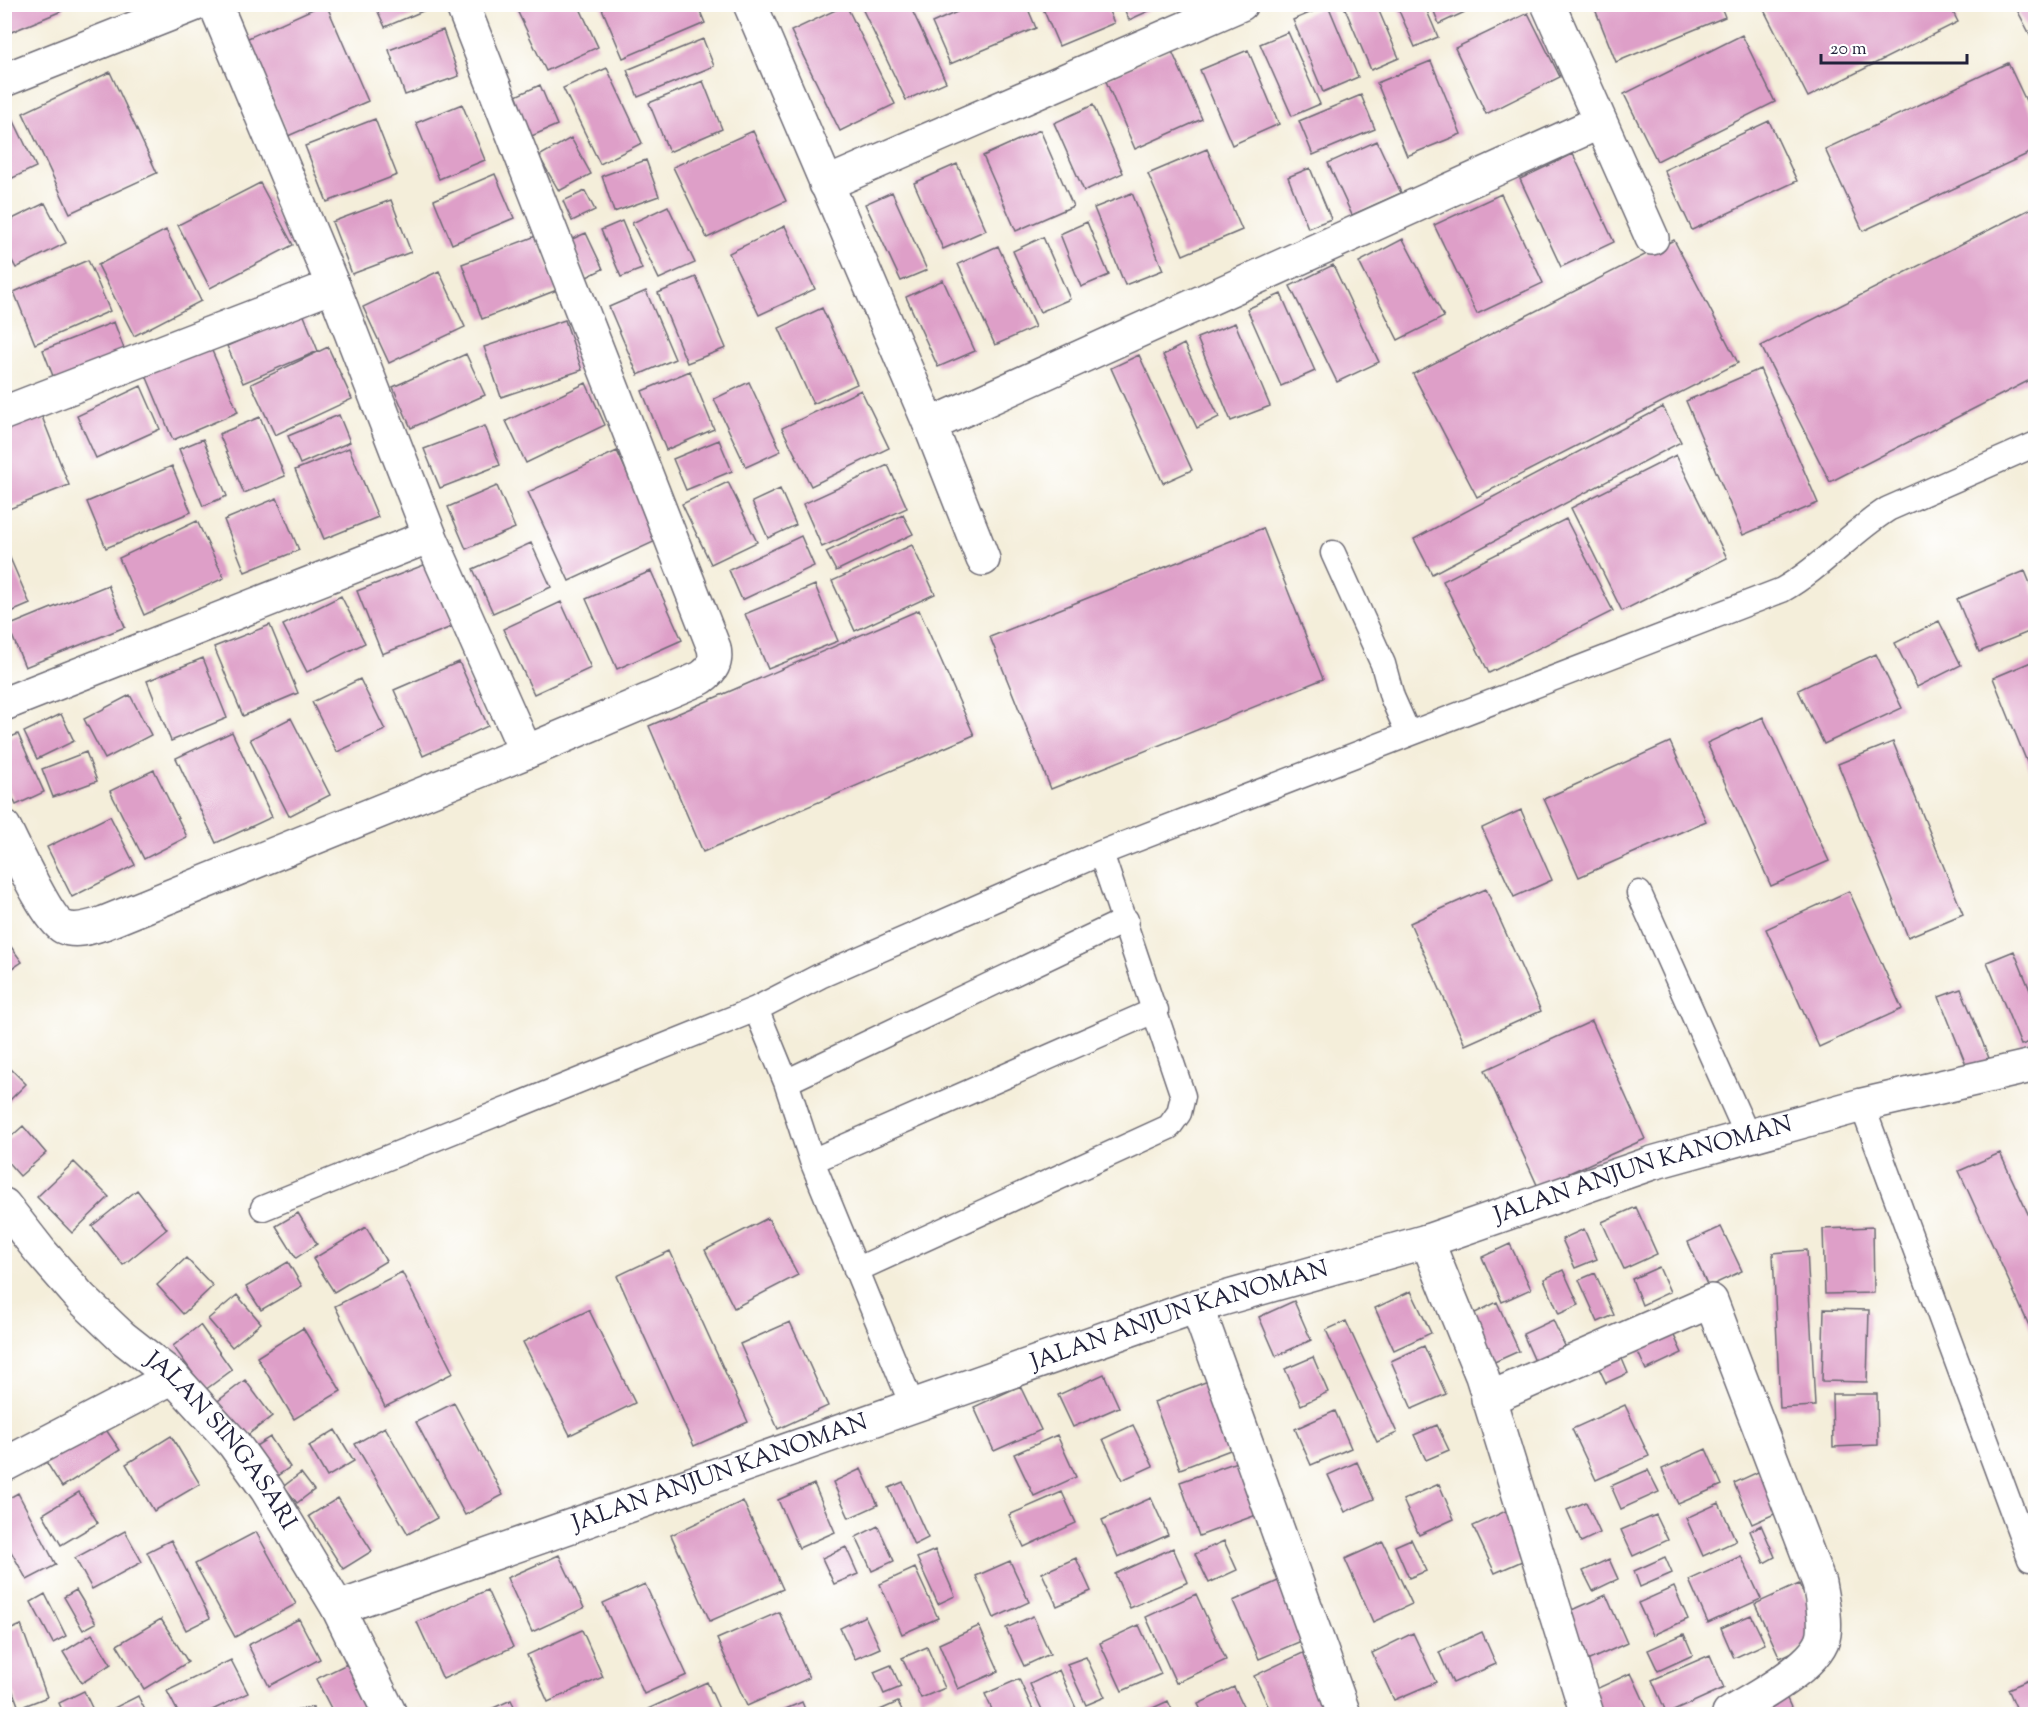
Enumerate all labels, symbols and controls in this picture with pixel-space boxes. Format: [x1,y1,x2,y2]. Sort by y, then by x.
scale bar [1821,27,1966,65]
text: 20 m [1830,37,1867,63]
street label: JALAN ANJUN KANOMAN [1487,1108,1796,1234]
street label: JALAN ANJUN KANOMAN [1024,1253,1333,1381]
street label: JALAN SINGASARI [136,1343,304,1537]
street label: JALAN ANJUN KANOMAN [566,1406,872,1542]

